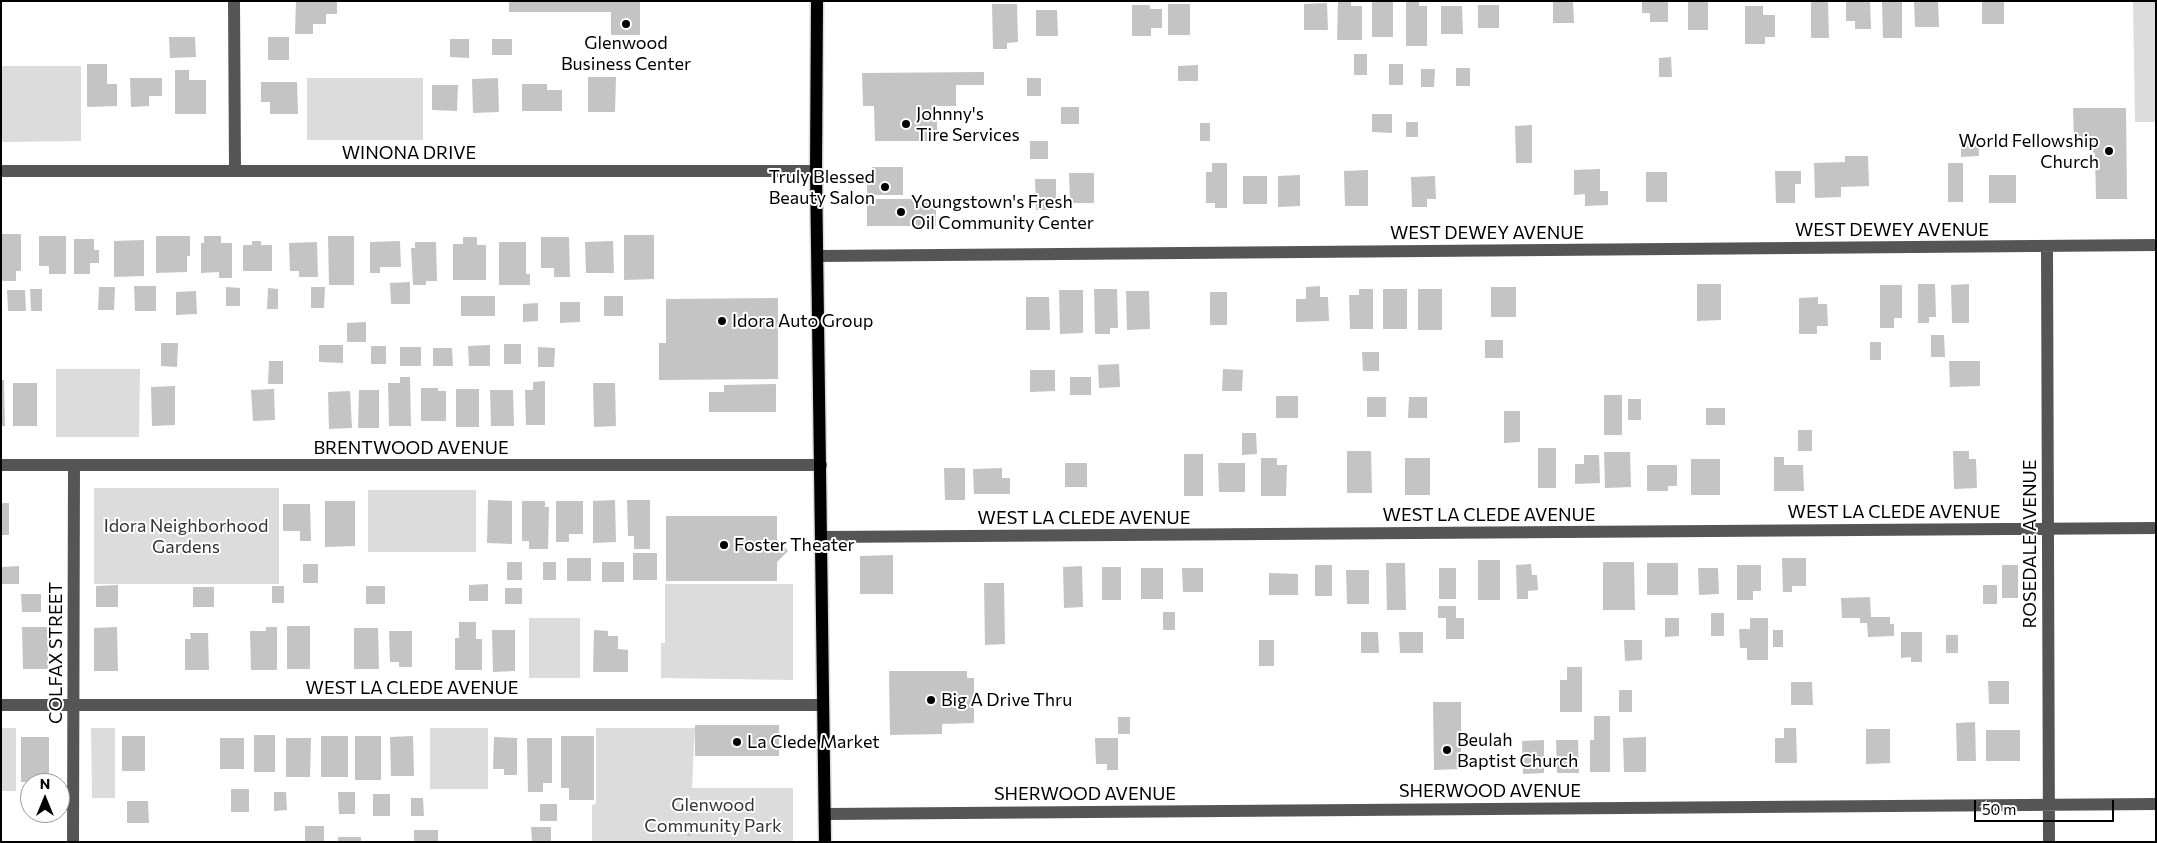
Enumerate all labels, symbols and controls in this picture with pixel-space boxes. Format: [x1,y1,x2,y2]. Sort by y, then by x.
marker: Glenwood Business Center [620,18,632,30]
place label: Glenwood Business Center [561,32,691,74]
place label: Johnny's Tire Services [916,103,1020,146]
marker: Johnny's Tire Services [900,118,912,130]
place label: World Fellowship Church [1958,130,2099,172]
street label: WINONA DRIVE [342,142,476,164]
marker: World Fellowship Church [2103,145,2115,157]
place label: Truly Blessed Beauty Salon [768,166,875,208]
marker: Truly Blessed Beauty Salon [879,181,891,193]
place label: Youngstown's Fresh Oil Community Center [911,191,1094,233]
marker: Youngstown's Fresh Oil Community Center [895,206,907,218]
street label: WEST DEWEY AVENUE [1795,219,1989,241]
street label: WEST DEWEY AVENUE [1390,222,1584,244]
place label: Idora Auto Group [732,310,873,332]
marker: Idora Auto Group [716,315,728,327]
street label: BRENTWOOD AVENUE [313,437,509,459]
street label: ROSEDALE AVENUE [2019,460,2041,628]
street label: WEST LA CLEDE AVENUE [1788,501,2000,523]
street label: WEST LA CLEDE AVENUE [1383,504,1595,526]
street label: WEST LA CLEDE AVENUE [978,507,1190,529]
park label: Idora Neighborhood Gardens [104,515,268,558]
place label: Foster Theater [734,534,855,556]
marker: Foster Theater [718,539,730,551]
street label: COLFAX STREET [45,582,67,724]
street label: WEST LA CLEDE AVENUE [306,677,518,699]
place label: Big A Drive Thru [941,689,1072,711]
marker: Big A Drive Thru [925,694,937,706]
place label: Beulah Baptist Church [1457,729,1578,772]
place label: La Clede Market [747,731,880,753]
marker: La Clede Market [731,736,743,748]
marker: Beulah Baptist Church [1441,744,1453,756]
north arrow [20,773,70,823]
text: N [40,775,50,792]
street label: SHERWOOD AVENUE [1399,780,1581,802]
street label: SHERWOOD AVENUE [994,783,1176,805]
scale bar [1977,790,2117,822]
park label: Glenwood Community Park [644,794,782,836]
text: 50 m [1982,800,2016,818]

